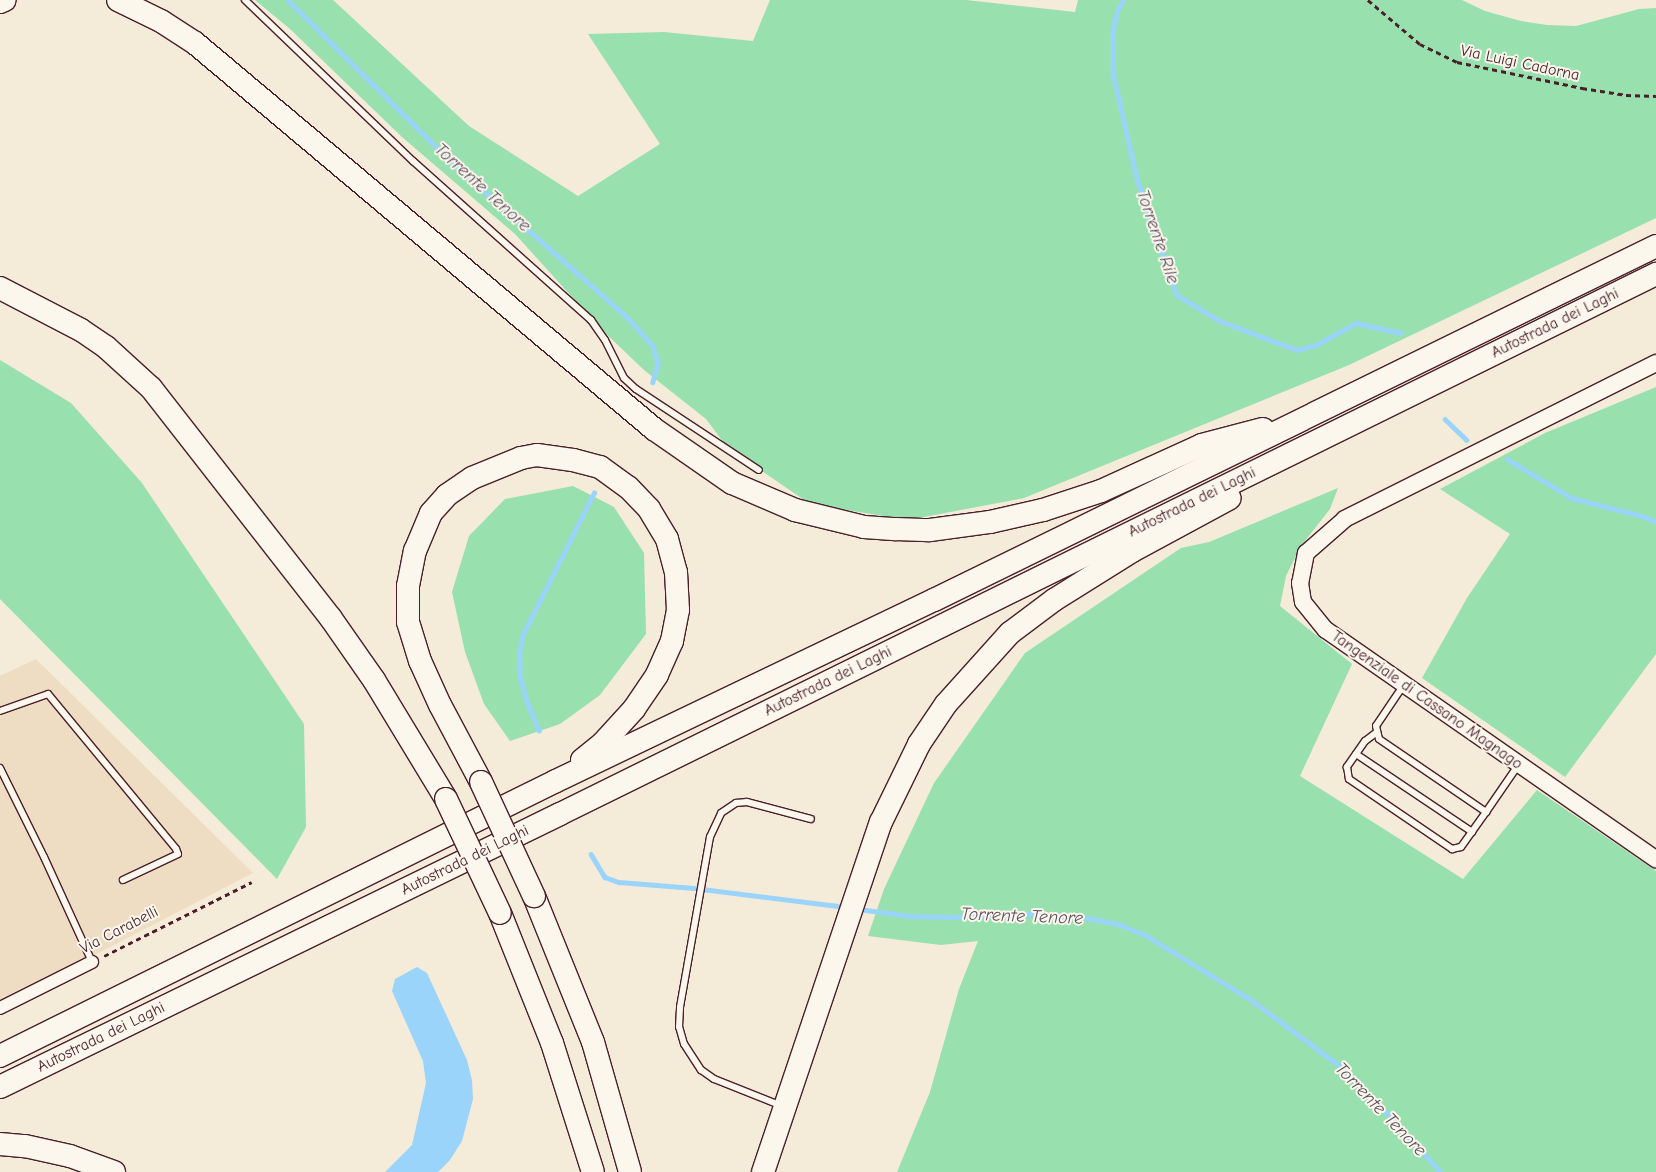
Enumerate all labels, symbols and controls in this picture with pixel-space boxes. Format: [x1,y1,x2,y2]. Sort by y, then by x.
street label: Via Luigi Cadorna [1459,41,1581,85]
water label: Torrente Tenore [429,139,535,237]
water label: Torrente Rile [1131,187,1183,287]
street label: Autostrada dei Laghi [1488,284,1622,362]
street label: Autostrada dei Laghi [1125,463,1259,541]
street label: Tangenziale di Cassano Magnago [1328,626,1526,774]
street label: Autostrada dei Laghi [761,642,895,720]
street label: Autostrada dei Laghi [398,821,532,899]
street label: Via Carabelli [77,902,161,958]
water label: Torrente Tenore [960,904,1084,930]
street label: Autostrada dei Laghi [34,998,168,1076]
water label: Torrente Tenore [1330,1058,1430,1162]

